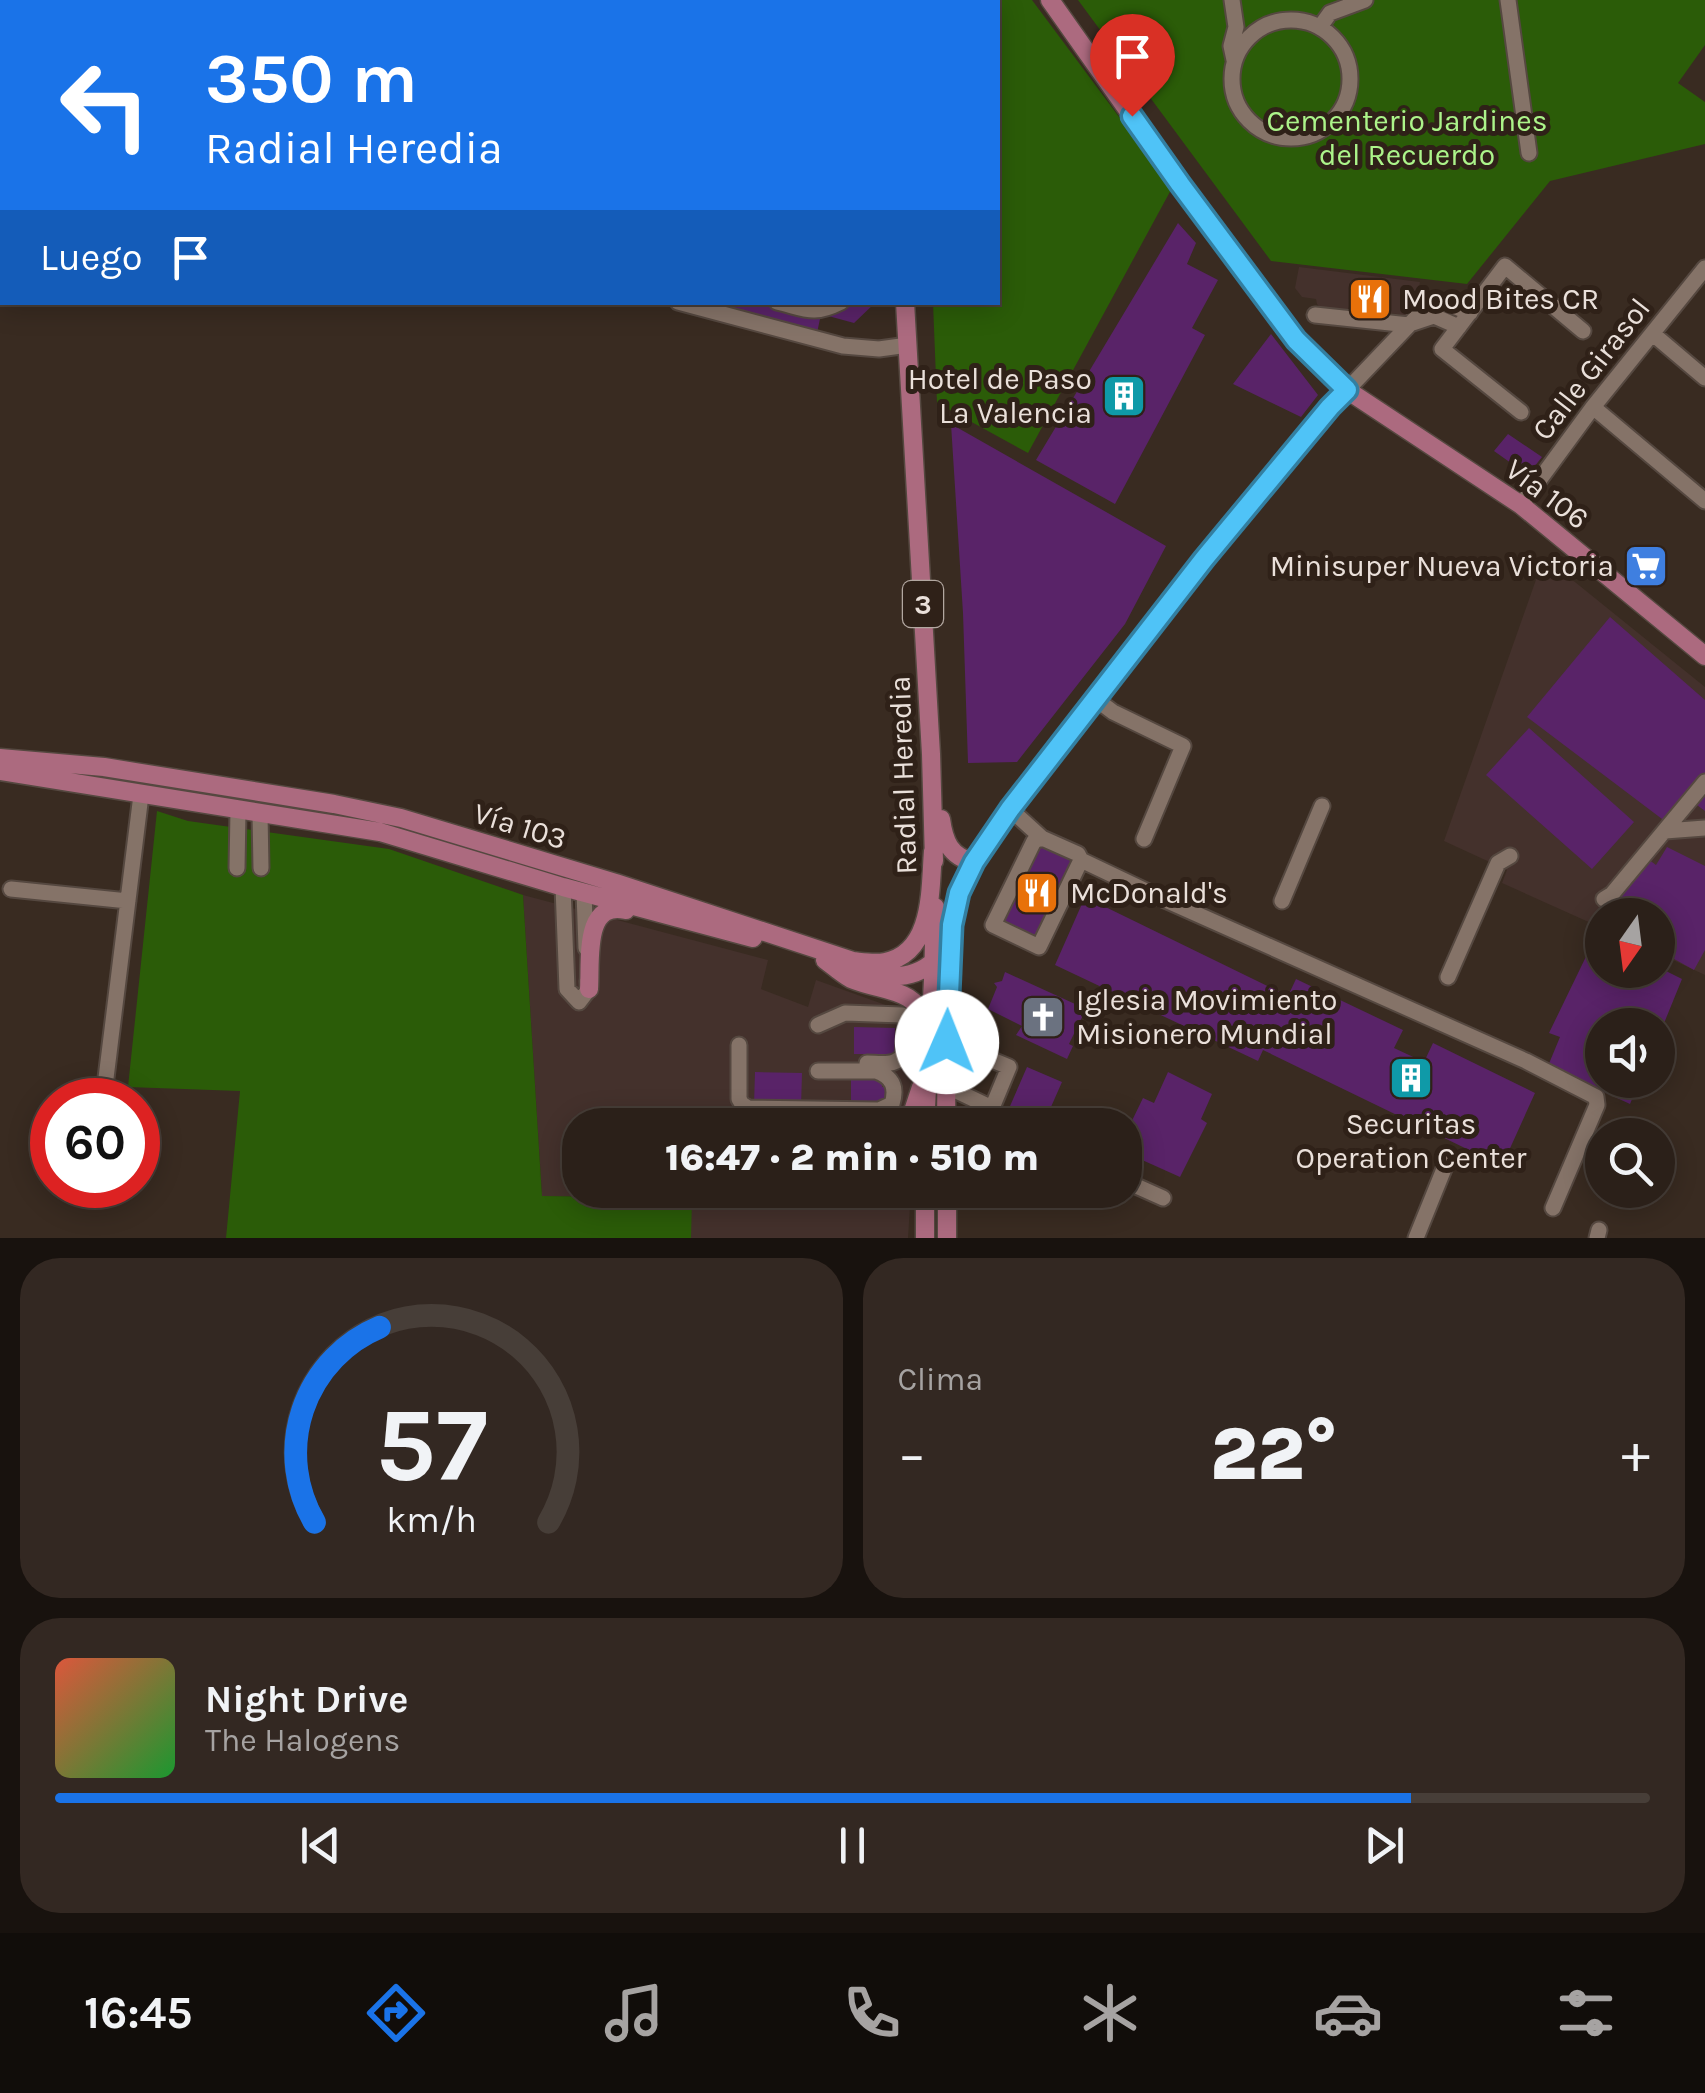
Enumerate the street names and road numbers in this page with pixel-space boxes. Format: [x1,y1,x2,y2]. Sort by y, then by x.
street label: Calle Girasol [1524,291,1658,447]
street label: Vía 106 [1498,451,1596,537]
road number: 3 [903,581,943,627]
street label: Radial Heredia [882,675,924,875]
street label: Vía 103 [469,795,571,857]

